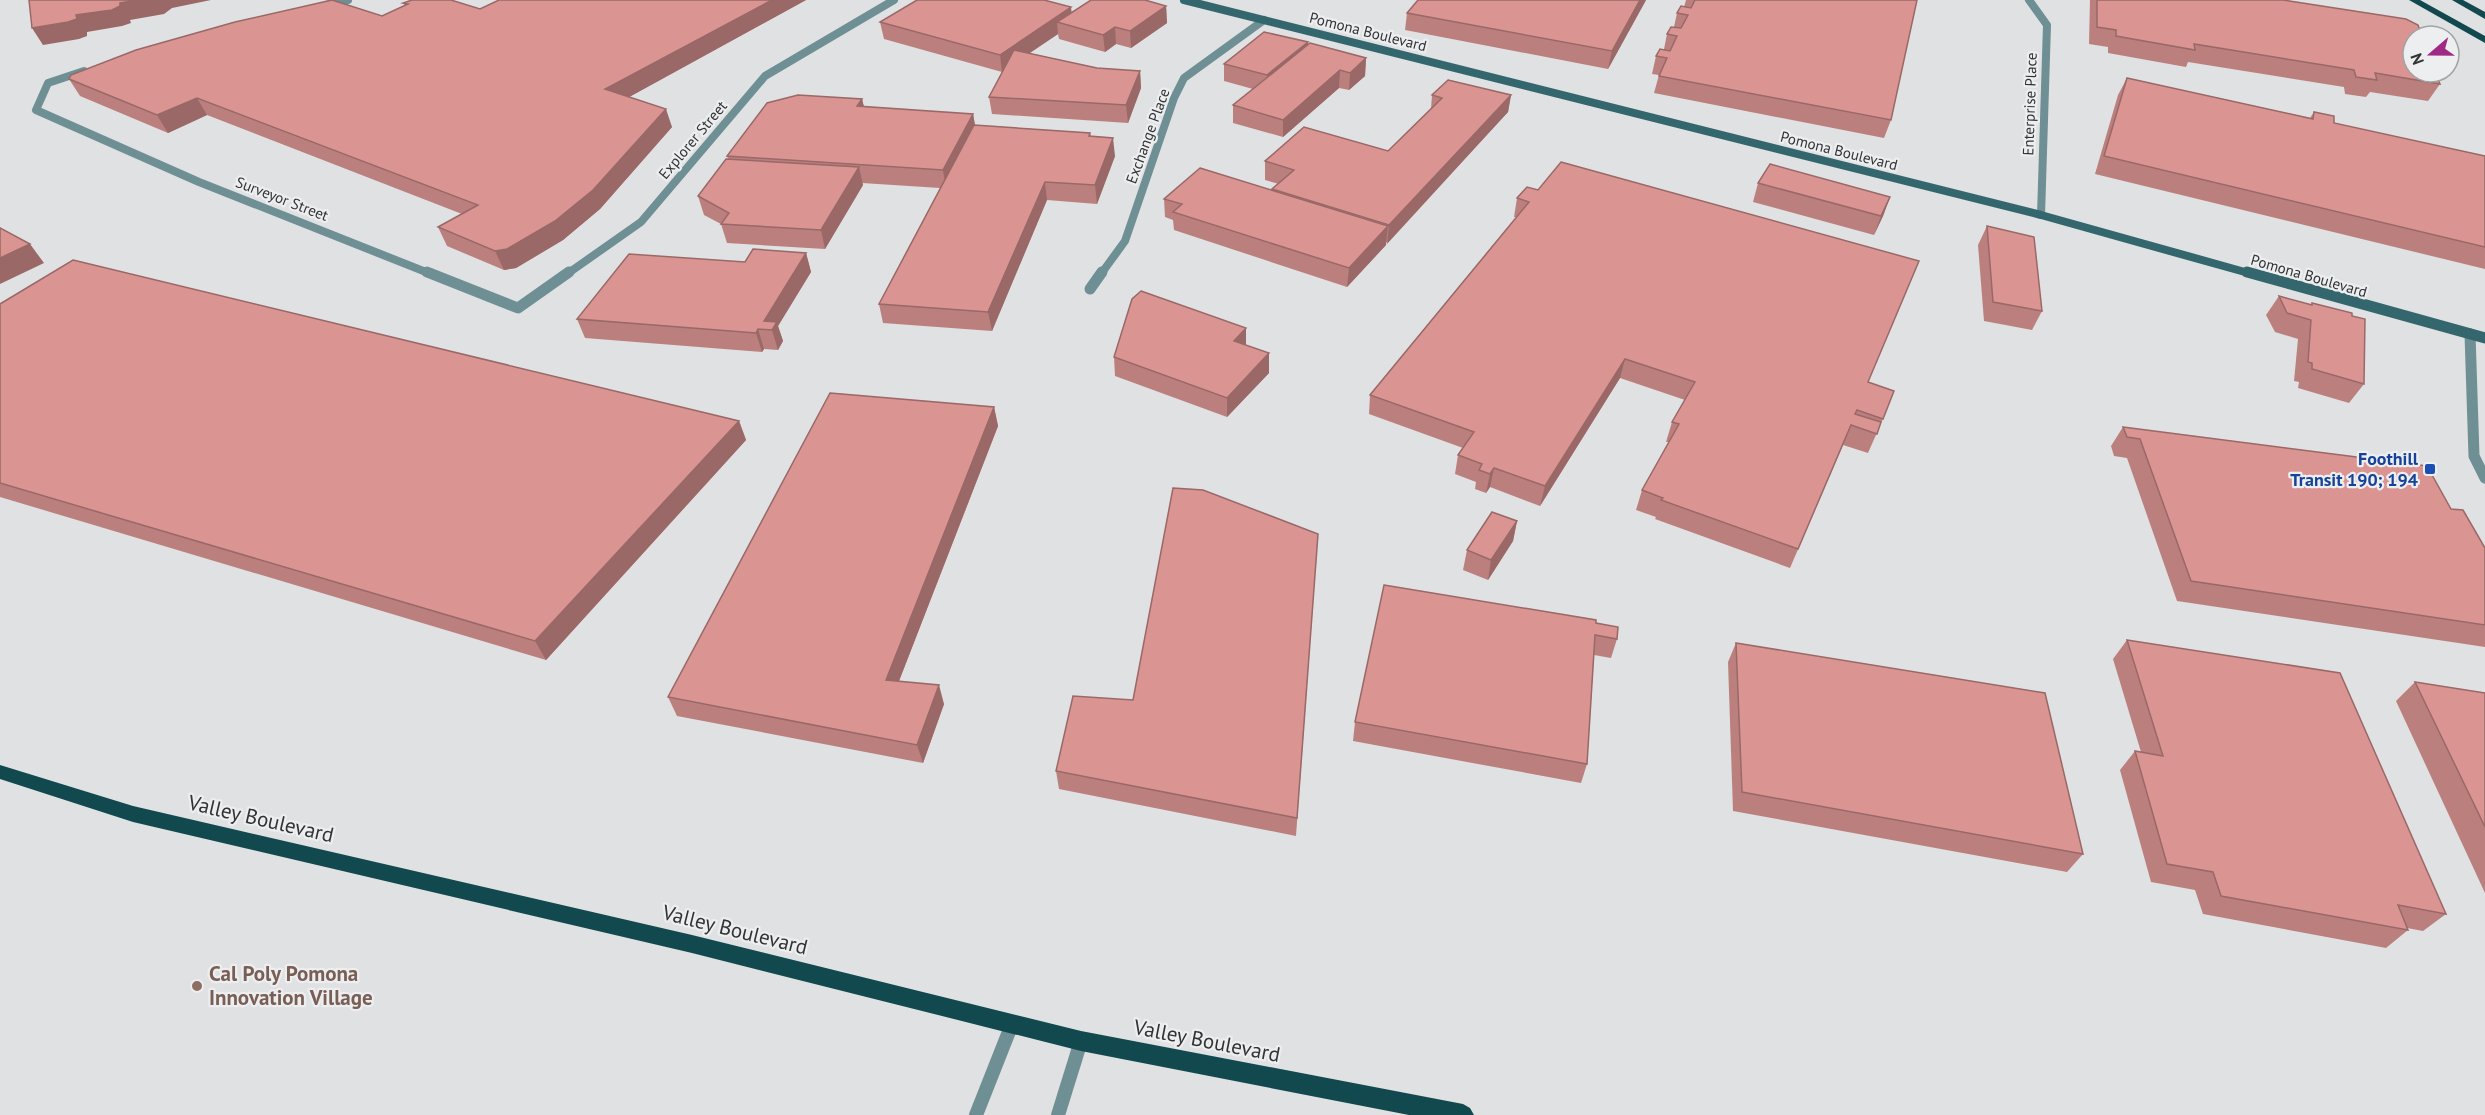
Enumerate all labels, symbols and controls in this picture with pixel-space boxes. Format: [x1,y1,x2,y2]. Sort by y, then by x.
street label: Pomona Boulevard [1308,8,1429,55]
north arrow [2401,24,2461,84]
text: N [2406,51,2428,67]
street label: Enterprise Place [2018,52,2041,156]
street label: Exchange Place [1122,86,1174,186]
street label: Explorer Street [654,97,731,183]
street label: Pomona Boulevard [1779,127,1900,174]
street label: Surveyor Street [233,172,331,225]
street label: Pomona Boulevard [2249,250,2370,301]
place label: Foothill Transit 190; 194 [2290,447,2419,491]
marker: Foothill Transit 190; 194 [2423,462,2437,476]
street label: Valley Boulevard [185,788,337,848]
street label: Valley Boulevard [659,898,810,961]
place label: Cal Poly Pomona Innovation Village [209,960,373,1011]
marker: Cal Poly Pomona Innovation Village [190,979,204,993]
street label: Valley Boulevard [1131,1013,1283,1068]

